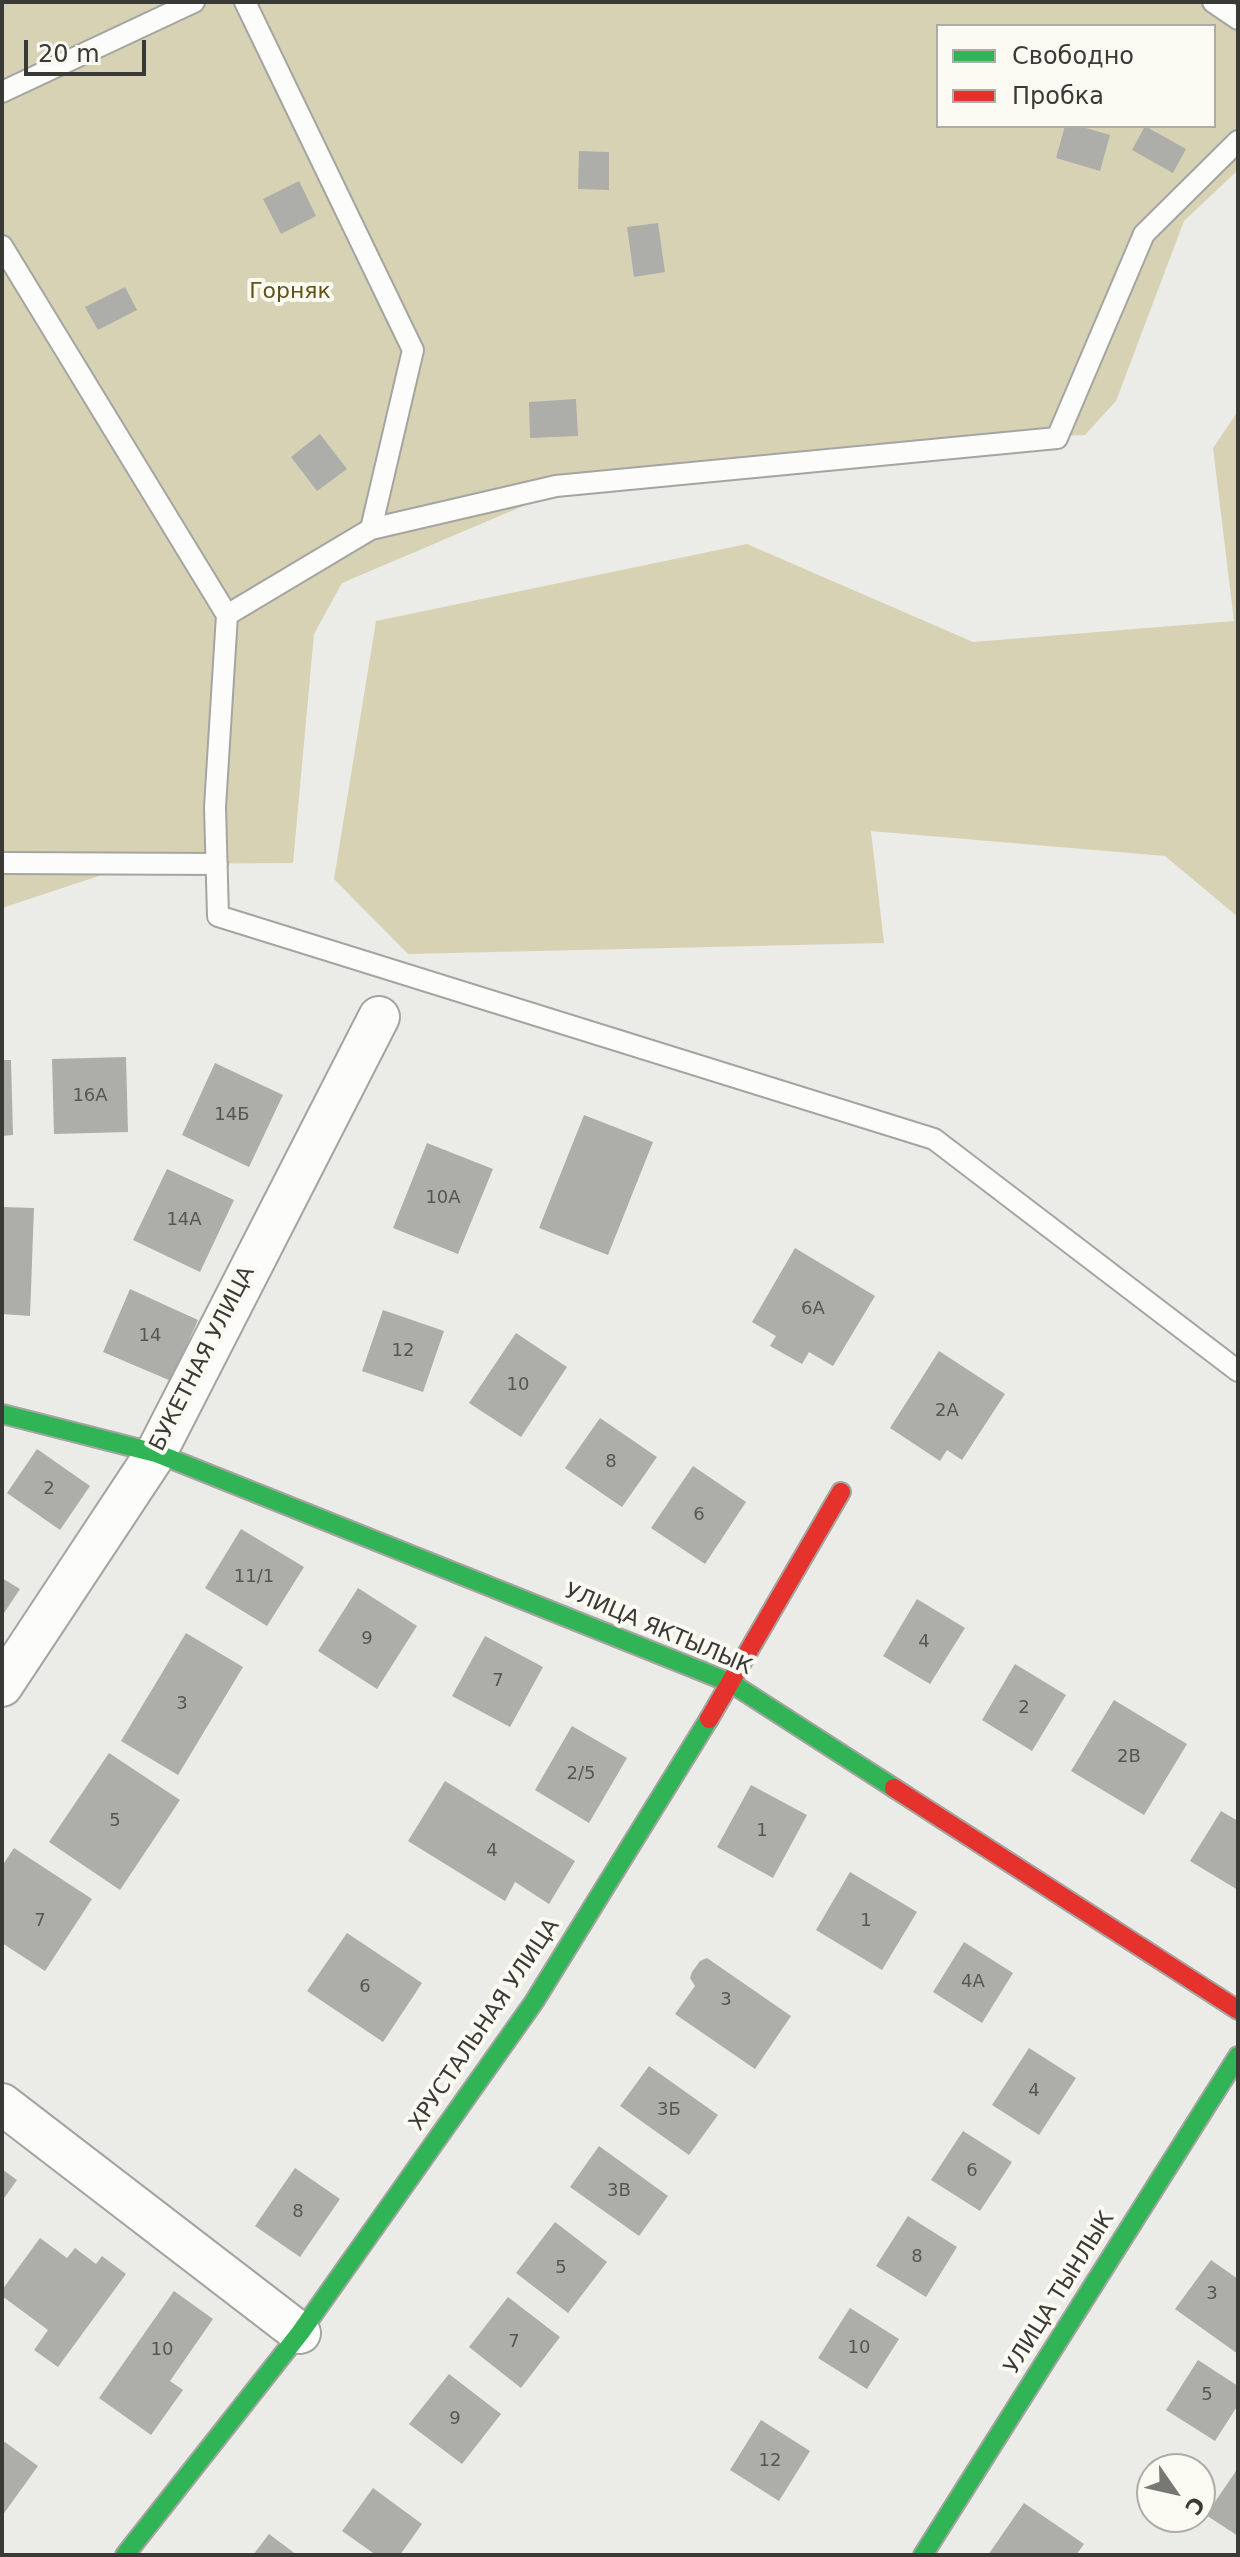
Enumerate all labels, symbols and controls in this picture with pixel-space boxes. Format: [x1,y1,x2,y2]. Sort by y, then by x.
scale bar [28,24,150,74]
legend [936,24,1216,128]
text: 20 m [38,40,100,68]
text: Свободно [1012,42,1134,70]
text: Пробка [1012,82,1104,110]
park label: Горняк [249,279,331,305]
house number: 16А [72,1085,108,1107]
house number: 14Б [214,1104,250,1126]
house number: 10А [425,1187,461,1209]
house number: 14А [166,1209,202,1231]
street label: БУКЕТНАЯ УЛИЦА [145,1262,261,1456]
house number: 6А [801,1298,825,1320]
house number: 14 [139,1325,161,1347]
house number: 12 [392,1340,414,1362]
house number: 10 [507,1374,529,1396]
house number: 2А [935,1400,959,1422]
house number: 8 [605,1451,617,1473]
house number: 2 [43,1478,55,1500]
house number: 6 [693,1504,705,1526]
house number: 11/1 [234,1566,274,1588]
street label: УЛИЦА ЯКТЫЛЫК [560,1579,756,1681]
house number: 9 [361,1628,373,1650]
house number: 4 [918,1631,930,1653]
house number: 7 [492,1670,504,1692]
house number: 3 [176,1693,188,1715]
house number: 2 [1018,1697,1030,1719]
house number: 2В [1117,1746,1141,1768]
house number: 2/5 [567,1763,595,1785]
house number: 5 [109,1810,121,1832]
house number: 1 [756,1820,768,1842]
house number: 4 [486,1840,498,1862]
house number: 7 [34,1910,46,1932]
house number: 1 [860,1910,872,1932]
street label: ХРУСТАЛЬНАЯ УЛИЦА [404,1914,566,2136]
house number: 4А [961,1971,985,1993]
house number: 6 [359,1976,371,1998]
house number: 3 [720,1989,732,2011]
house number: 4 [1028,2080,1040,2102]
house number: 3Б [657,2099,681,2121]
house number: 6 [966,2160,978,2182]
house number: 3В [607,2180,631,2202]
house number: 8 [292,2201,304,2223]
street label: УЛИЦА ТЫНЛЫК [999,2207,1121,2379]
house number: 8 [911,2246,923,2268]
house number: 5 [555,2257,567,2279]
house number: 3 [1206,2283,1218,2305]
house number: 7 [508,2331,520,2353]
house number: 10 [848,2337,870,2359]
house number: 10 [151,2339,173,2361]
house number: 5 [1201,2384,1213,2406]
house number: 9 [449,2408,461,2430]
house number: 12 [759,2450,781,2472]
north arrow [1136,2453,1216,2533]
text: С [1180,2492,1210,2519]

